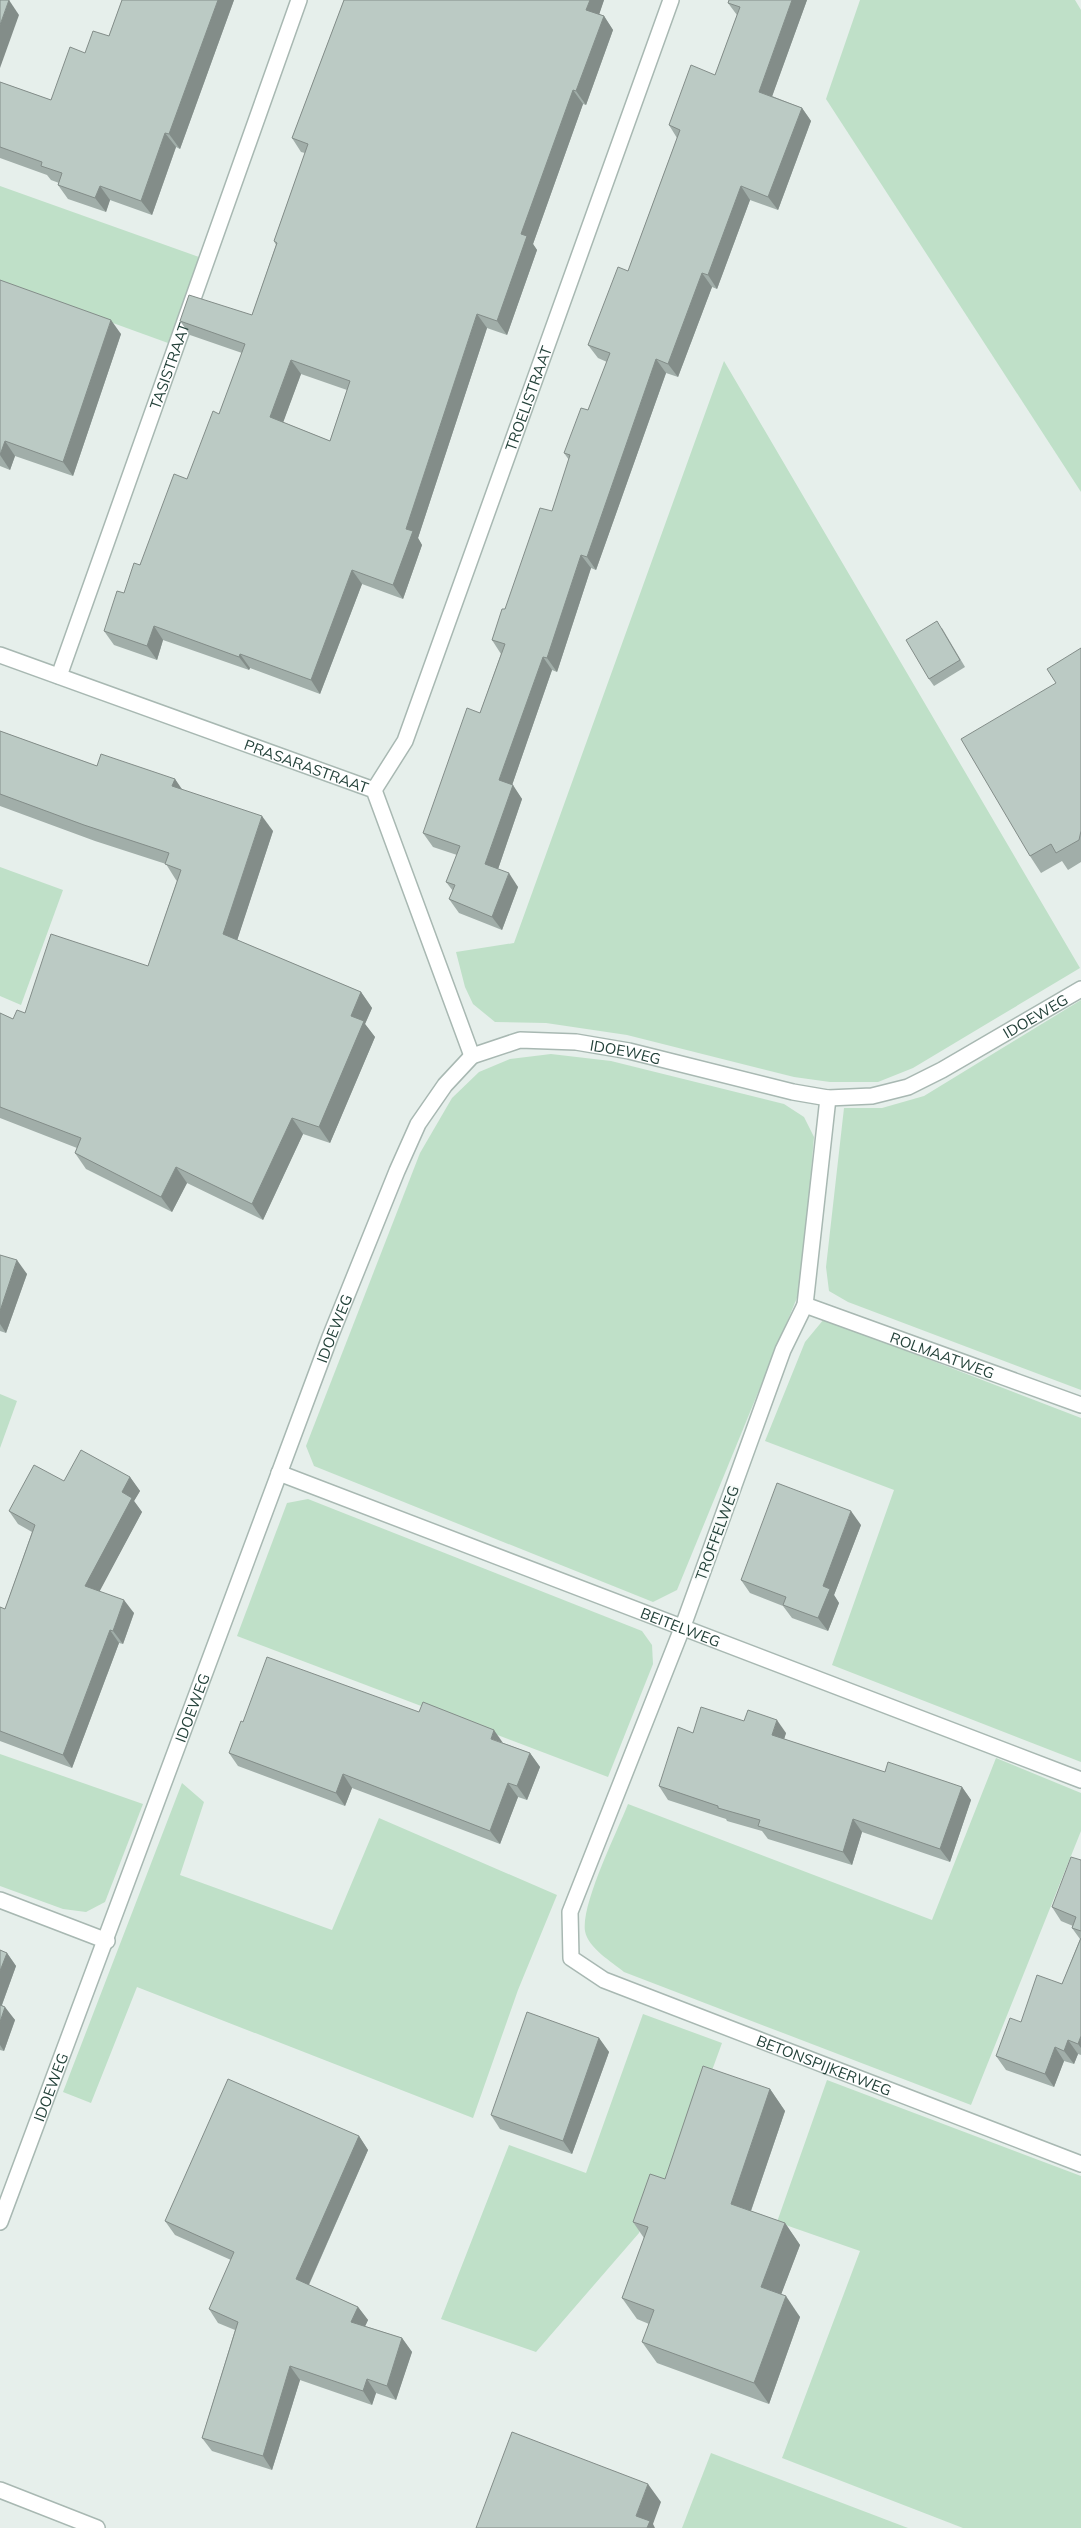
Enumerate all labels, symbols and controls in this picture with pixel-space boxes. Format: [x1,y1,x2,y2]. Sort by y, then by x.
street label: TASISTRAAT [145,320,193,412]
street label: TROELISTRAAT [500,343,556,453]
street label: PRASARASTRAAT [242,735,371,797]
street label: IDOEWEG [999,989,1071,1042]
street label: IDOEWEG [589,1035,663,1068]
street label: IDOEWEG [312,1291,356,1365]
street label: ROLMAATWEG [888,1327,997,1382]
street label: TROFFELWEG [691,1483,743,1583]
street label: BEITELWEG [638,1603,723,1651]
street label: IDOEWEG [170,1671,213,1745]
street label: BETONSPIJKERWEG [754,2030,894,2099]
street label: IDOEWEG [29,2050,72,2124]

